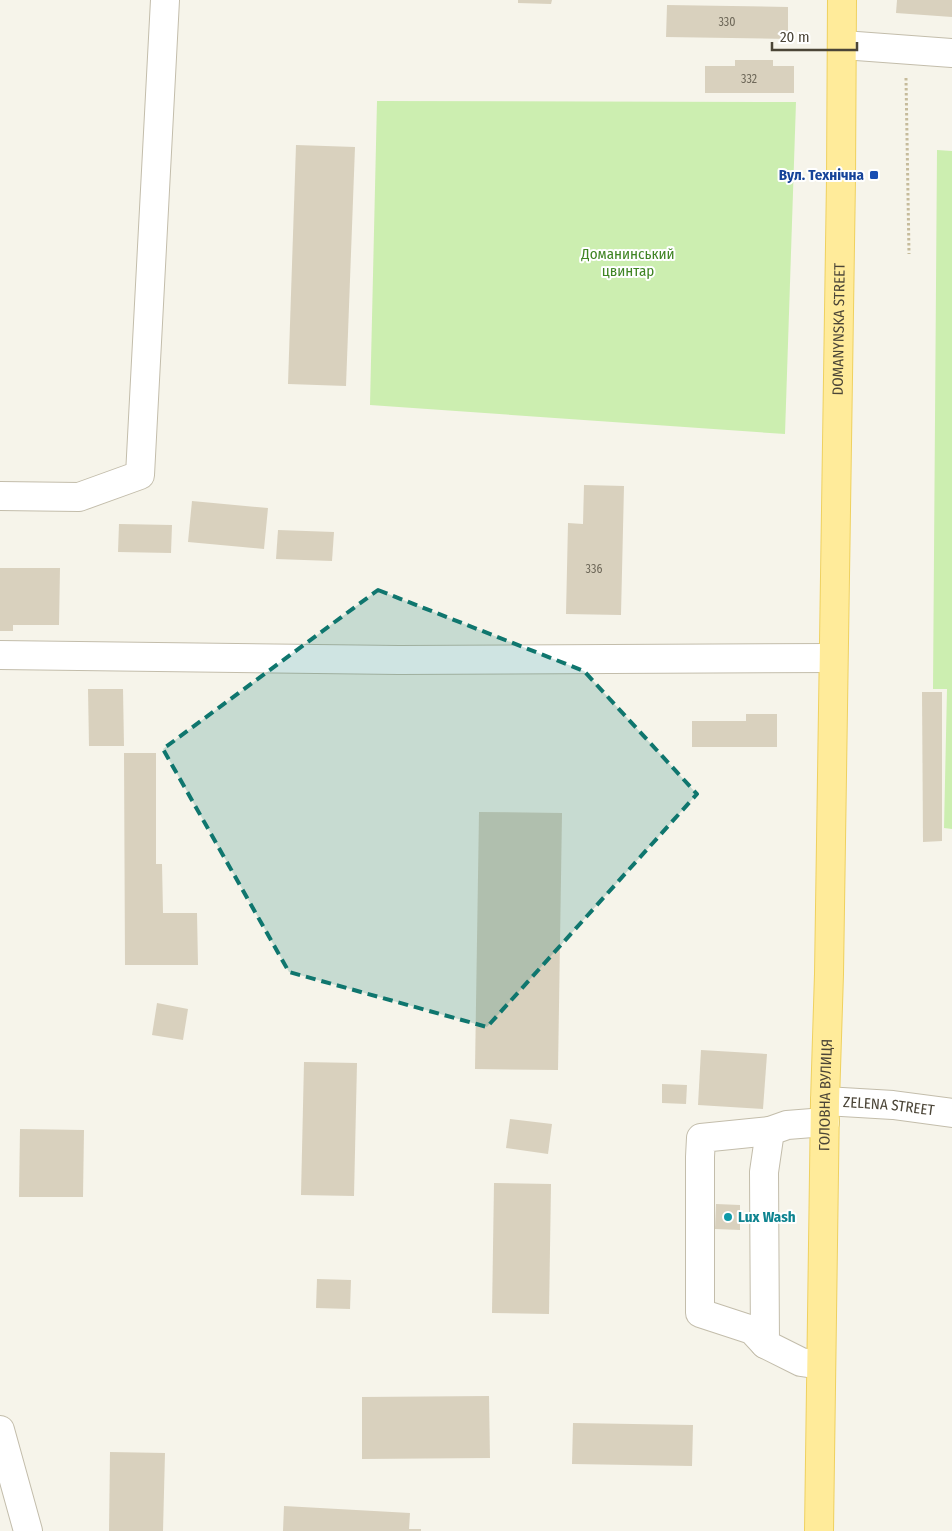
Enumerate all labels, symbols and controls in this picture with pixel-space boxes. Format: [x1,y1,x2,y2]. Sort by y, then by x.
house number: 330 [718,15,736,29]
scale bar [772,20,857,52]
text: 20 m [780,28,810,46]
house number: 332 [741,72,757,86]
place label: Вул. Технічна [779,166,865,184]
marker: Вул. Технічна [868,169,880,181]
park label: Доманинський цвинтар [580,245,675,280]
street label: DOMANYNSKA STREET [829,263,849,396]
house number: 336 [586,562,602,576]
street label: ГОЛОВНА ВУЛИЦЯ [815,1039,836,1151]
street label: ZELENA STREET [843,1093,936,1120]
place label: Lux Wash [738,1208,796,1226]
marker: Lux Wash [722,1211,734,1223]

